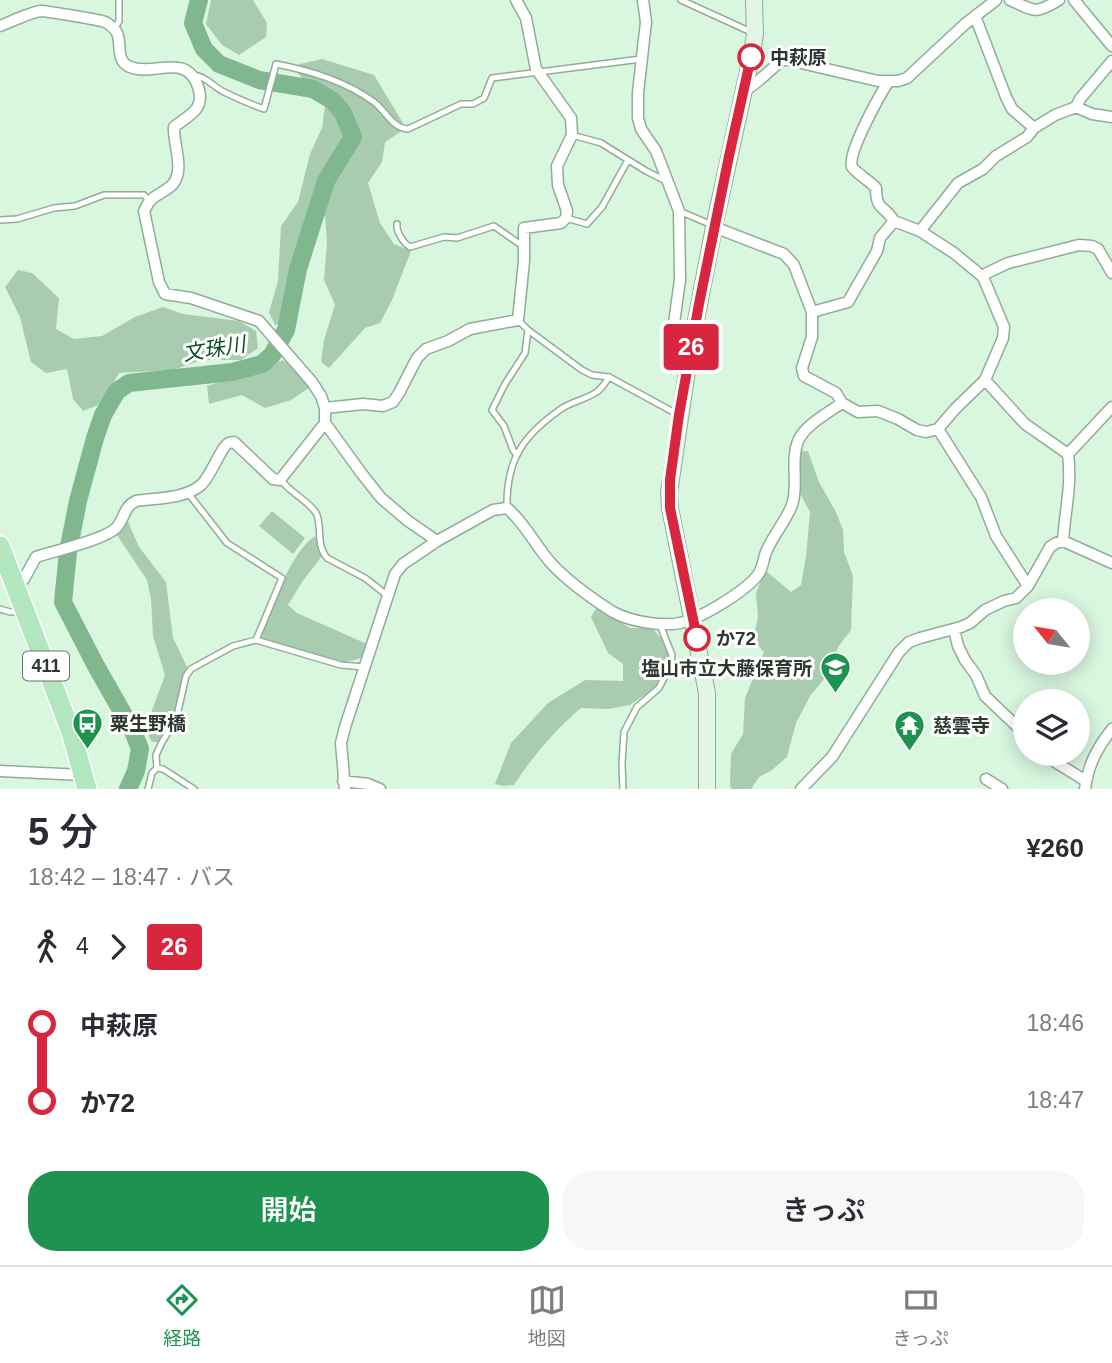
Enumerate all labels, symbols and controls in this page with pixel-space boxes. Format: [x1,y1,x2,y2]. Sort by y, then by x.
marker: 中萩原 [738,44,764,70]
place label: 中萩原 [770,47,827,68]
line badge: 26 [660,324,722,370]
water label: 文珠川 [181,332,249,365]
text: 26 [678,333,704,360]
north arrow [1013,598,1090,676]
map controls [1013,598,1090,766]
marker: か72 [684,625,710,651]
place label: か72 [716,628,756,649]
school or university icon: 塩山市立大藤保育所 [818,651,852,695]
road number: 411 [23,652,69,680]
place label: 塩山市立大藤保育所 [641,658,812,679]
button: layers [1013,689,1090,766]
bus stop icon: 粟生野橋 [70,706,104,750]
temple icon: 慈雲寺 [893,708,927,752]
place label: 粟生野橋 [110,713,186,734]
place label: 慈雲寺 [933,715,990,736]
text: 5 分 [28,811,98,853]
text: ¥260 [1026,833,1084,863]
text: 18:42 – 18:47 · バス [28,864,235,890]
icon: walk [28,928,66,966]
icon: forward [99,928,137,966]
text: 4 [76,933,89,959]
text: 26 [161,933,188,960]
text: 18:46 [1026,1010,1084,1036]
text: 中萩原 [80,1011,158,1041]
text: 18:47 [1026,1087,1084,1113]
text: か72 [80,1088,135,1118]
button: 開始 [28,1171,549,1251]
button: きっぷ [563,1171,1084,1251]
tab: 経路 [163,1281,201,1350]
tab: 地図 [528,1281,566,1350]
tab: きっぷ [892,1281,949,1350]

